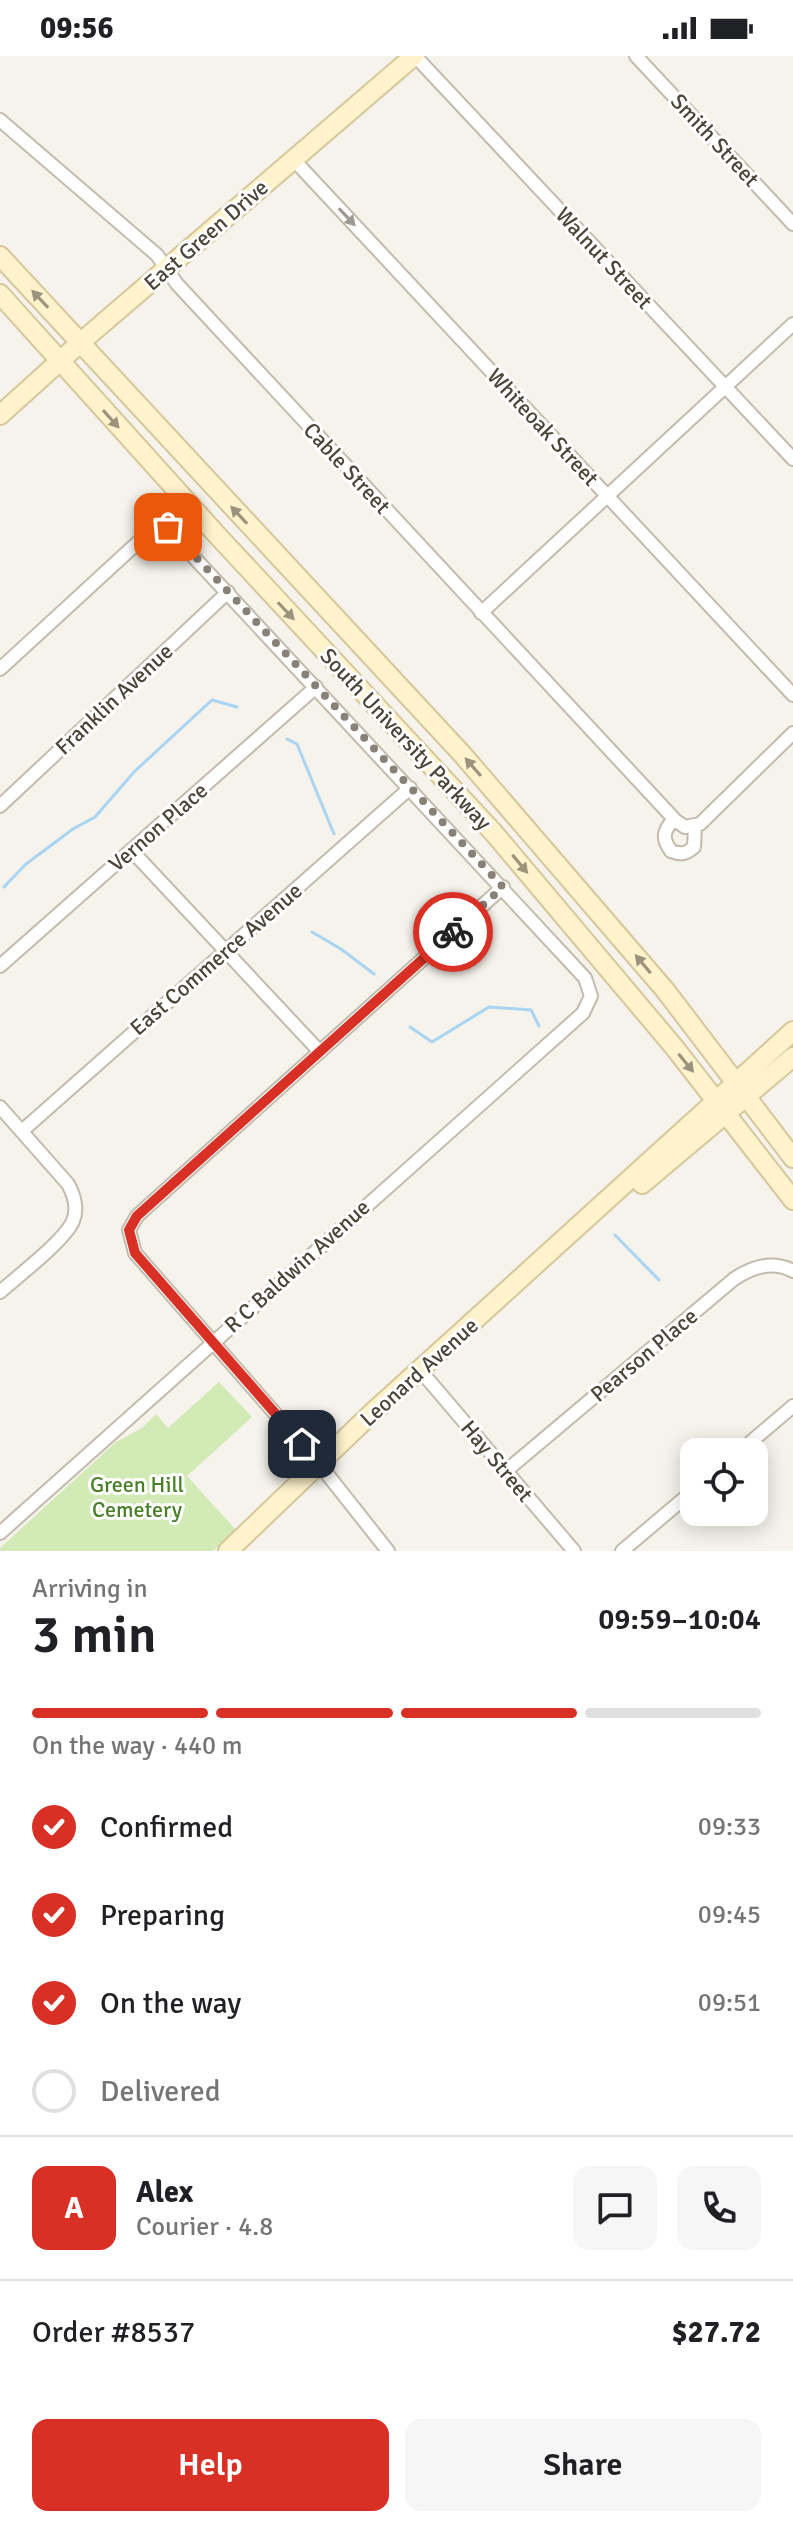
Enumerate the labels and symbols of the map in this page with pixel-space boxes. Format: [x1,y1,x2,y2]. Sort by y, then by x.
street label: Smith Street [665,88,765,192]
street label: East Green Drive [138,174,274,296]
street label: Walnut Street [550,201,658,315]
one-way arrow [337,207,355,226]
one-way arrow [32,289,50,308]
street label: Whiteoak Street [482,363,605,492]
one-way arrow [101,410,119,429]
street label: Cable Street [298,417,396,520]
pin [134,493,202,561]
one-way arrow [231,505,249,524]
one-way arrow [277,601,295,620]
street label: Franklin Avenue [50,638,178,760]
street label: South University Parkway [315,642,498,836]
one-way arrow [465,757,482,777]
street label: Vernon Place [103,777,213,877]
one-way arrow [511,853,528,873]
street label: East Commerce Avenue [125,877,307,1041]
courier [413,892,493,972]
one-way arrow [635,954,652,974]
one-way arrow [678,1053,694,1073]
street label: R C Baldwin Avenue [219,1194,375,1338]
street label: Pearson Place [585,1302,703,1408]
street label: Leonard Avenue [354,1312,484,1432]
pin [268,1410,336,1478]
street label: Hay Street [455,1415,539,1507]
park label: Green Hill Cemetery [90,1471,184,1523]

